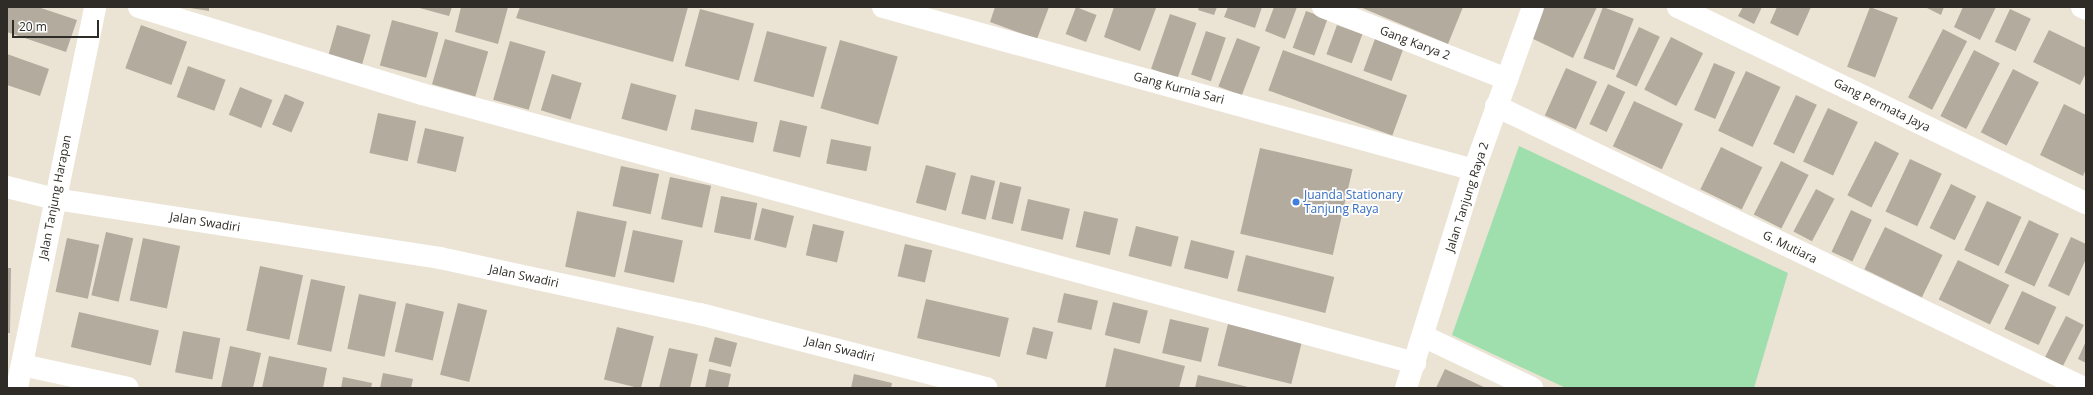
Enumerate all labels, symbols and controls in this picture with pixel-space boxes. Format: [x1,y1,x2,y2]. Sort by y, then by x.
scale bar [14,12,101,38]
text: 20 m [19,18,47,35]
street label: Gang Karya 2 [1378,23,1452,63]
street label: Gang Kurnia Sari [1132,69,1226,107]
street label: Gang Permata Jaya [1831,75,1933,135]
street label: Jalan Tanjung Harapan [36,134,74,260]
street label: Jalan Tanjung Raya 2 [1442,140,1492,254]
place label: Juanda Stationary Tanjung Raya [1304,188,1403,216]
marker: Juanda Stationary Tanjung Raya [1291,197,1301,207]
street label: Jalan Swadiri [169,209,241,235]
street label: G. Mutiara [1760,228,1820,266]
street label: Jalan Swadiri [488,262,560,290]
street label: Jalan Swadiri [804,333,876,365]

